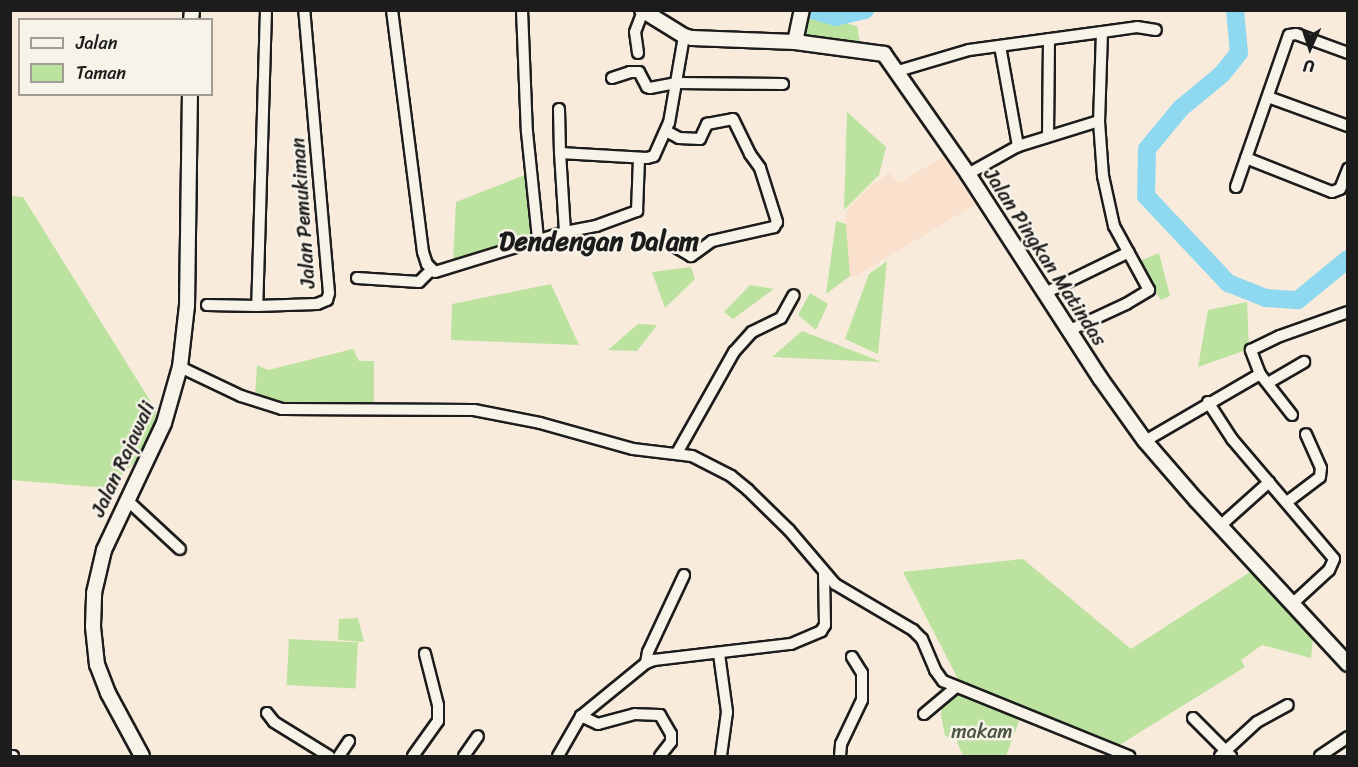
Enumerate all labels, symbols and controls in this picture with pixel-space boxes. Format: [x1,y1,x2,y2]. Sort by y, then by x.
legend [18,18,213,96]
north arrow [1280,18,1340,78]
text: Jalan [76,27,117,59]
text: U [1303,52,1315,81]
text: Taman [76,57,126,89]
street label: Jalan Pemukiman [286,136,320,290]
street label: Jalan Pingkan Matindas [978,163,1112,351]
district label: Dendengan Dalam [499,226,699,258]
street label: Jalan Rajawali [86,397,160,521]
park label: makam [951,719,1013,743]

